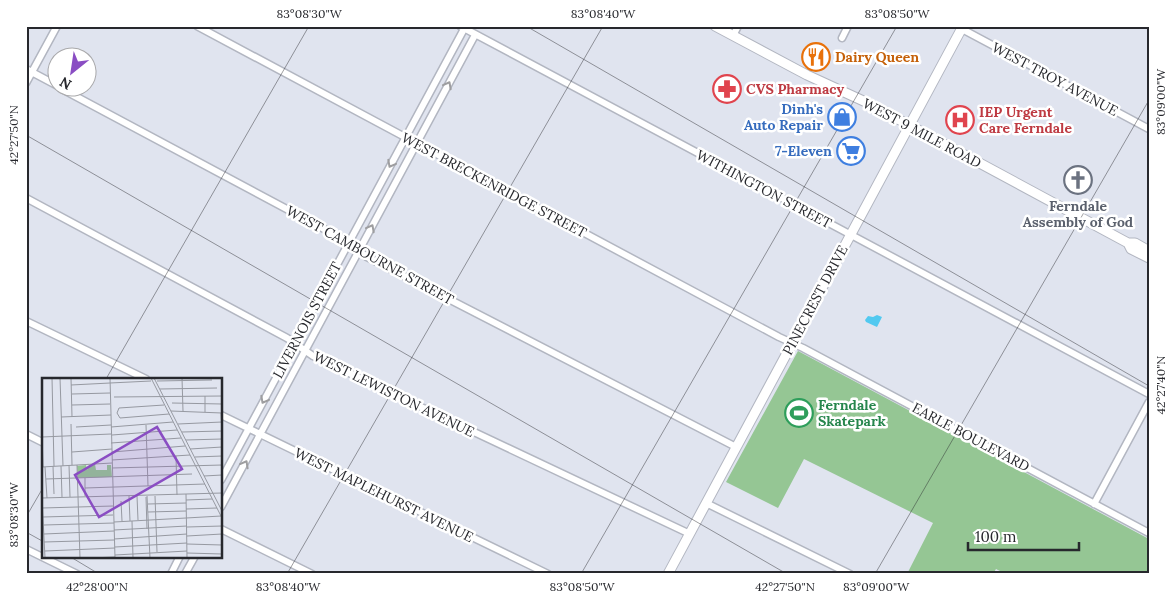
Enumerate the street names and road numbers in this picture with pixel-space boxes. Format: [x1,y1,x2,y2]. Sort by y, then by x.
street label: WEST TROY AVENUE [989,38,1121,120]
street label: WEST 9 MILE ROAD [860,94,984,172]
street label: WEST BRECKENRIDGE STREET [398,128,590,242]
street label: WITHINGTON STREET [693,146,835,232]
street label: WEST CAMBOURNE STREET [283,201,457,309]
street label: PINECREST DRIVE [778,242,852,358]
street label: LIVERNOIS STREET [269,259,345,381]
street label: WEST LEWISTON AVENUE [311,347,478,441]
street label: EARLE BOULEVARD [909,398,1033,476]
street label: WEST MAPLEHURST AVENUE [292,444,477,546]

